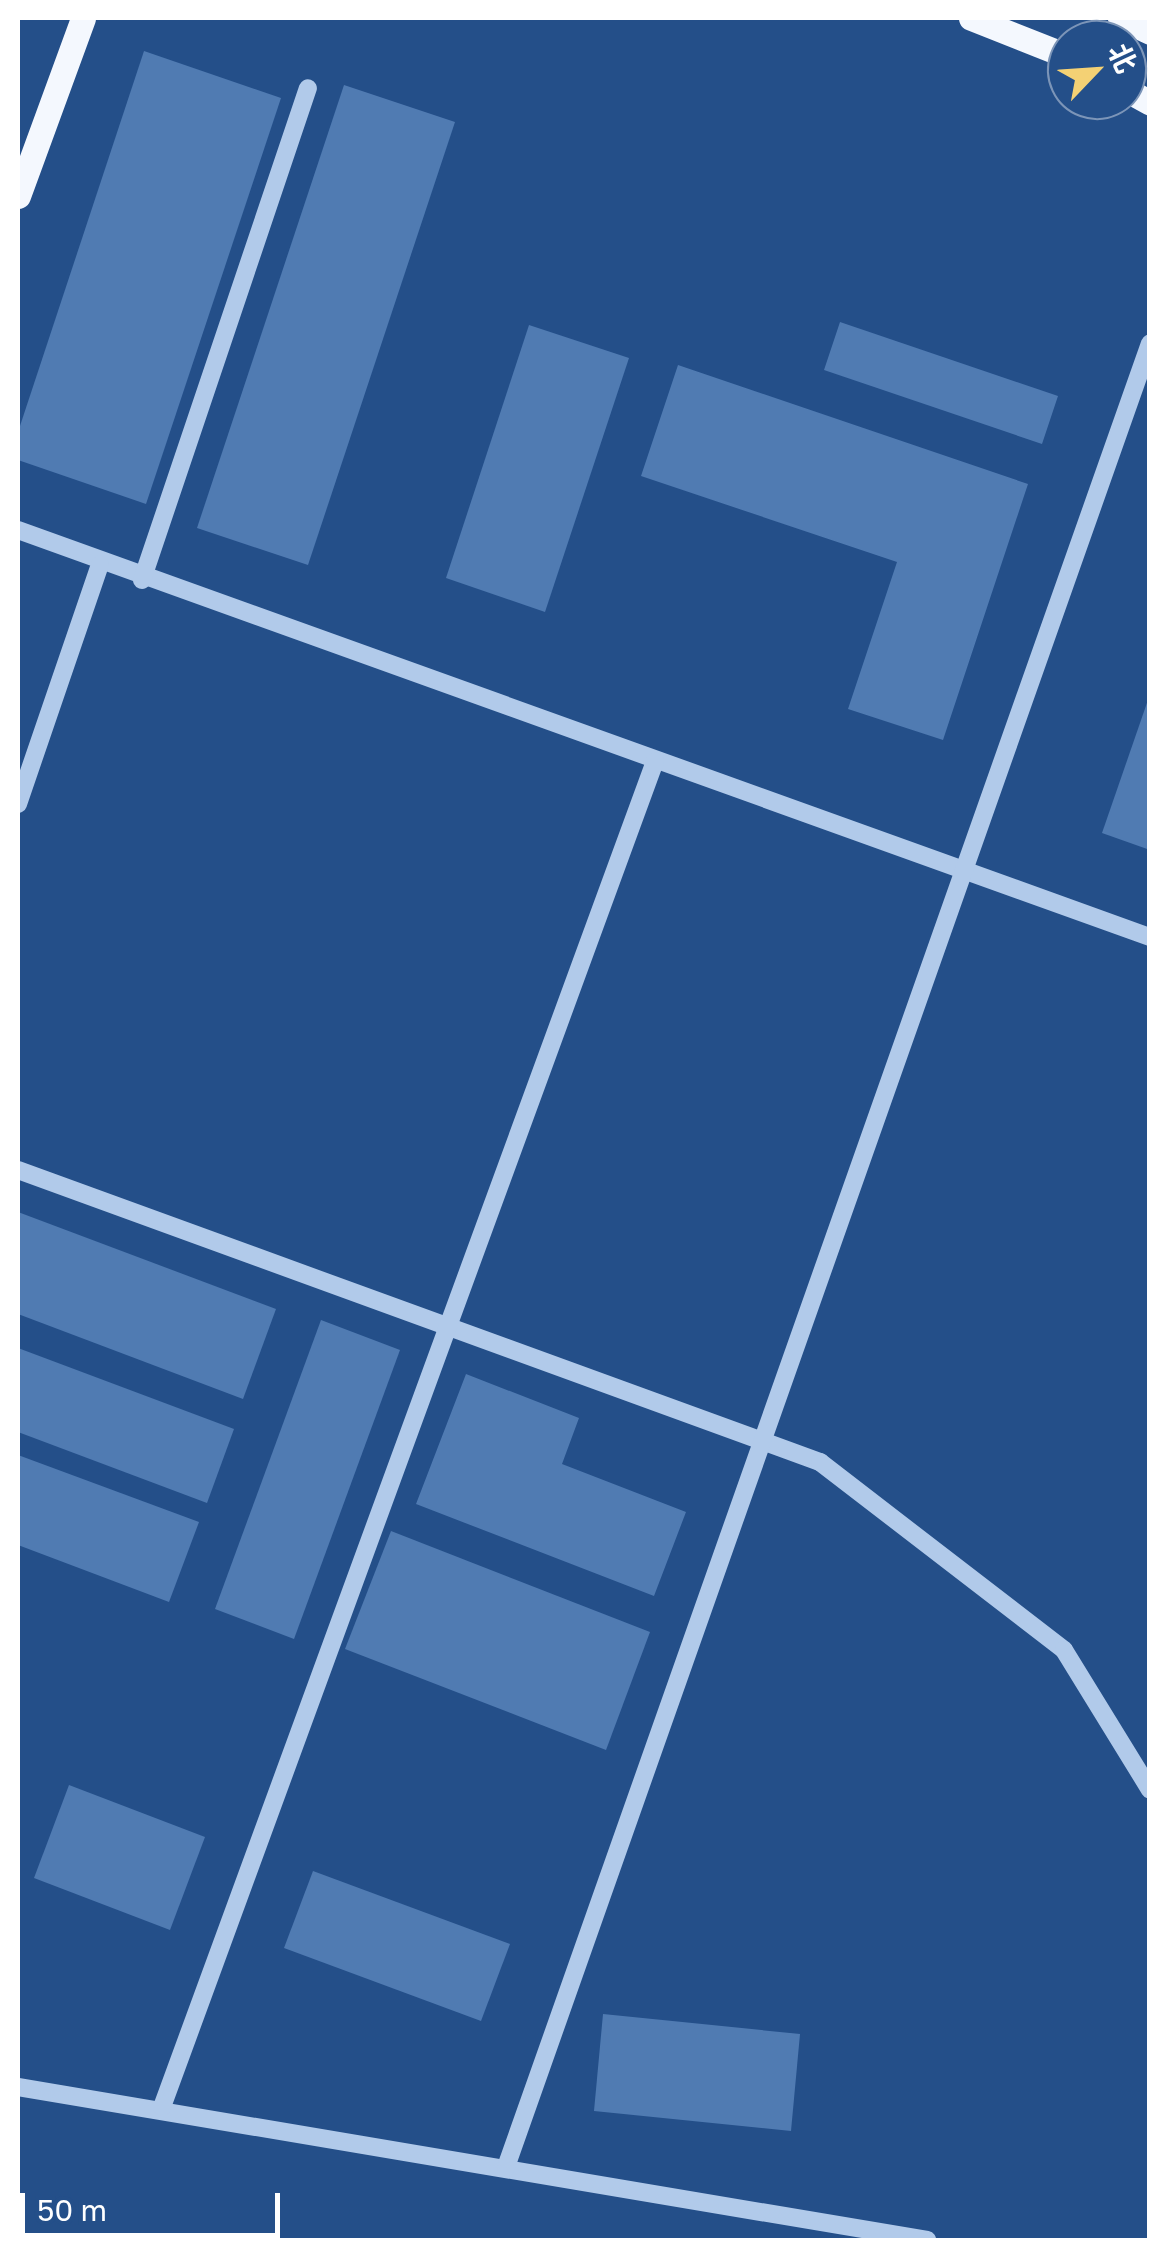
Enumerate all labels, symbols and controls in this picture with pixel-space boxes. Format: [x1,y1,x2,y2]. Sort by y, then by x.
north arrow [1047,20,1147,120]
text: 北 [1102,38,1144,78]
scale bar [25,2173,285,2235]
text: 50 m [37,2192,107,2228]

